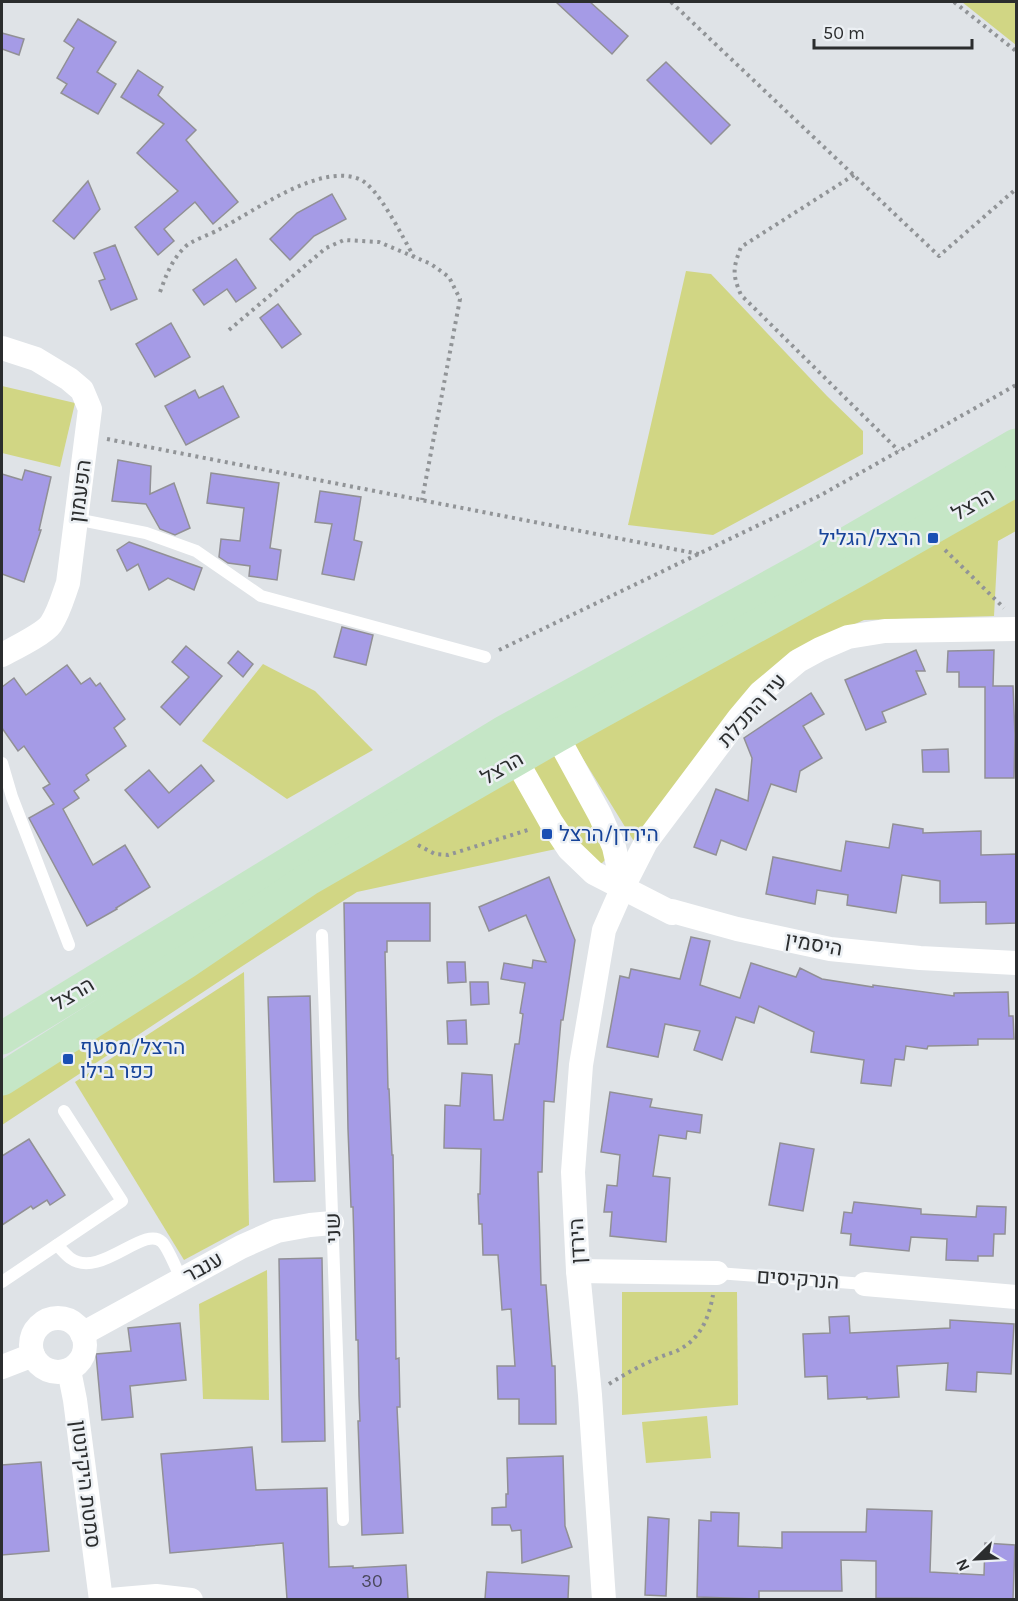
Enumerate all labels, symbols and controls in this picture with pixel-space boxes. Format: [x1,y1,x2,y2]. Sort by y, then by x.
scale bar [814,12,972,50]
text: 50 m [823,22,865,44]
street label: הפעמון [64,458,96,524]
street label: הרצל [948,482,998,526]
place label: הרצל/הגליל [819,526,921,550]
marker: הרצל/הגליל [926,531,940,545]
street label: עין התכלת [713,668,791,752]
street label: הרצל [477,746,527,790]
place label: הירדן/הרצל [559,822,659,846]
marker: הירדן/הרצל [540,827,554,841]
street label: היסמין [783,927,845,961]
street label: הרצל [48,972,98,1016]
place label: הרצל/מסעף כפר בילו [80,1035,185,1083]
marker: הרצל/מסעף כפר בילו [61,1052,75,1066]
street label: שני [320,1212,346,1244]
street label: הירדן [564,1217,590,1265]
street label: ענבר [179,1247,227,1287]
street label: הנרקיסים [756,1264,840,1294]
street label: סמטת היקינטון [66,1419,106,1549]
north arrow [946,1529,1006,1589]
text: N [952,1556,974,1574]
house number: 30 [361,1570,383,1592]

